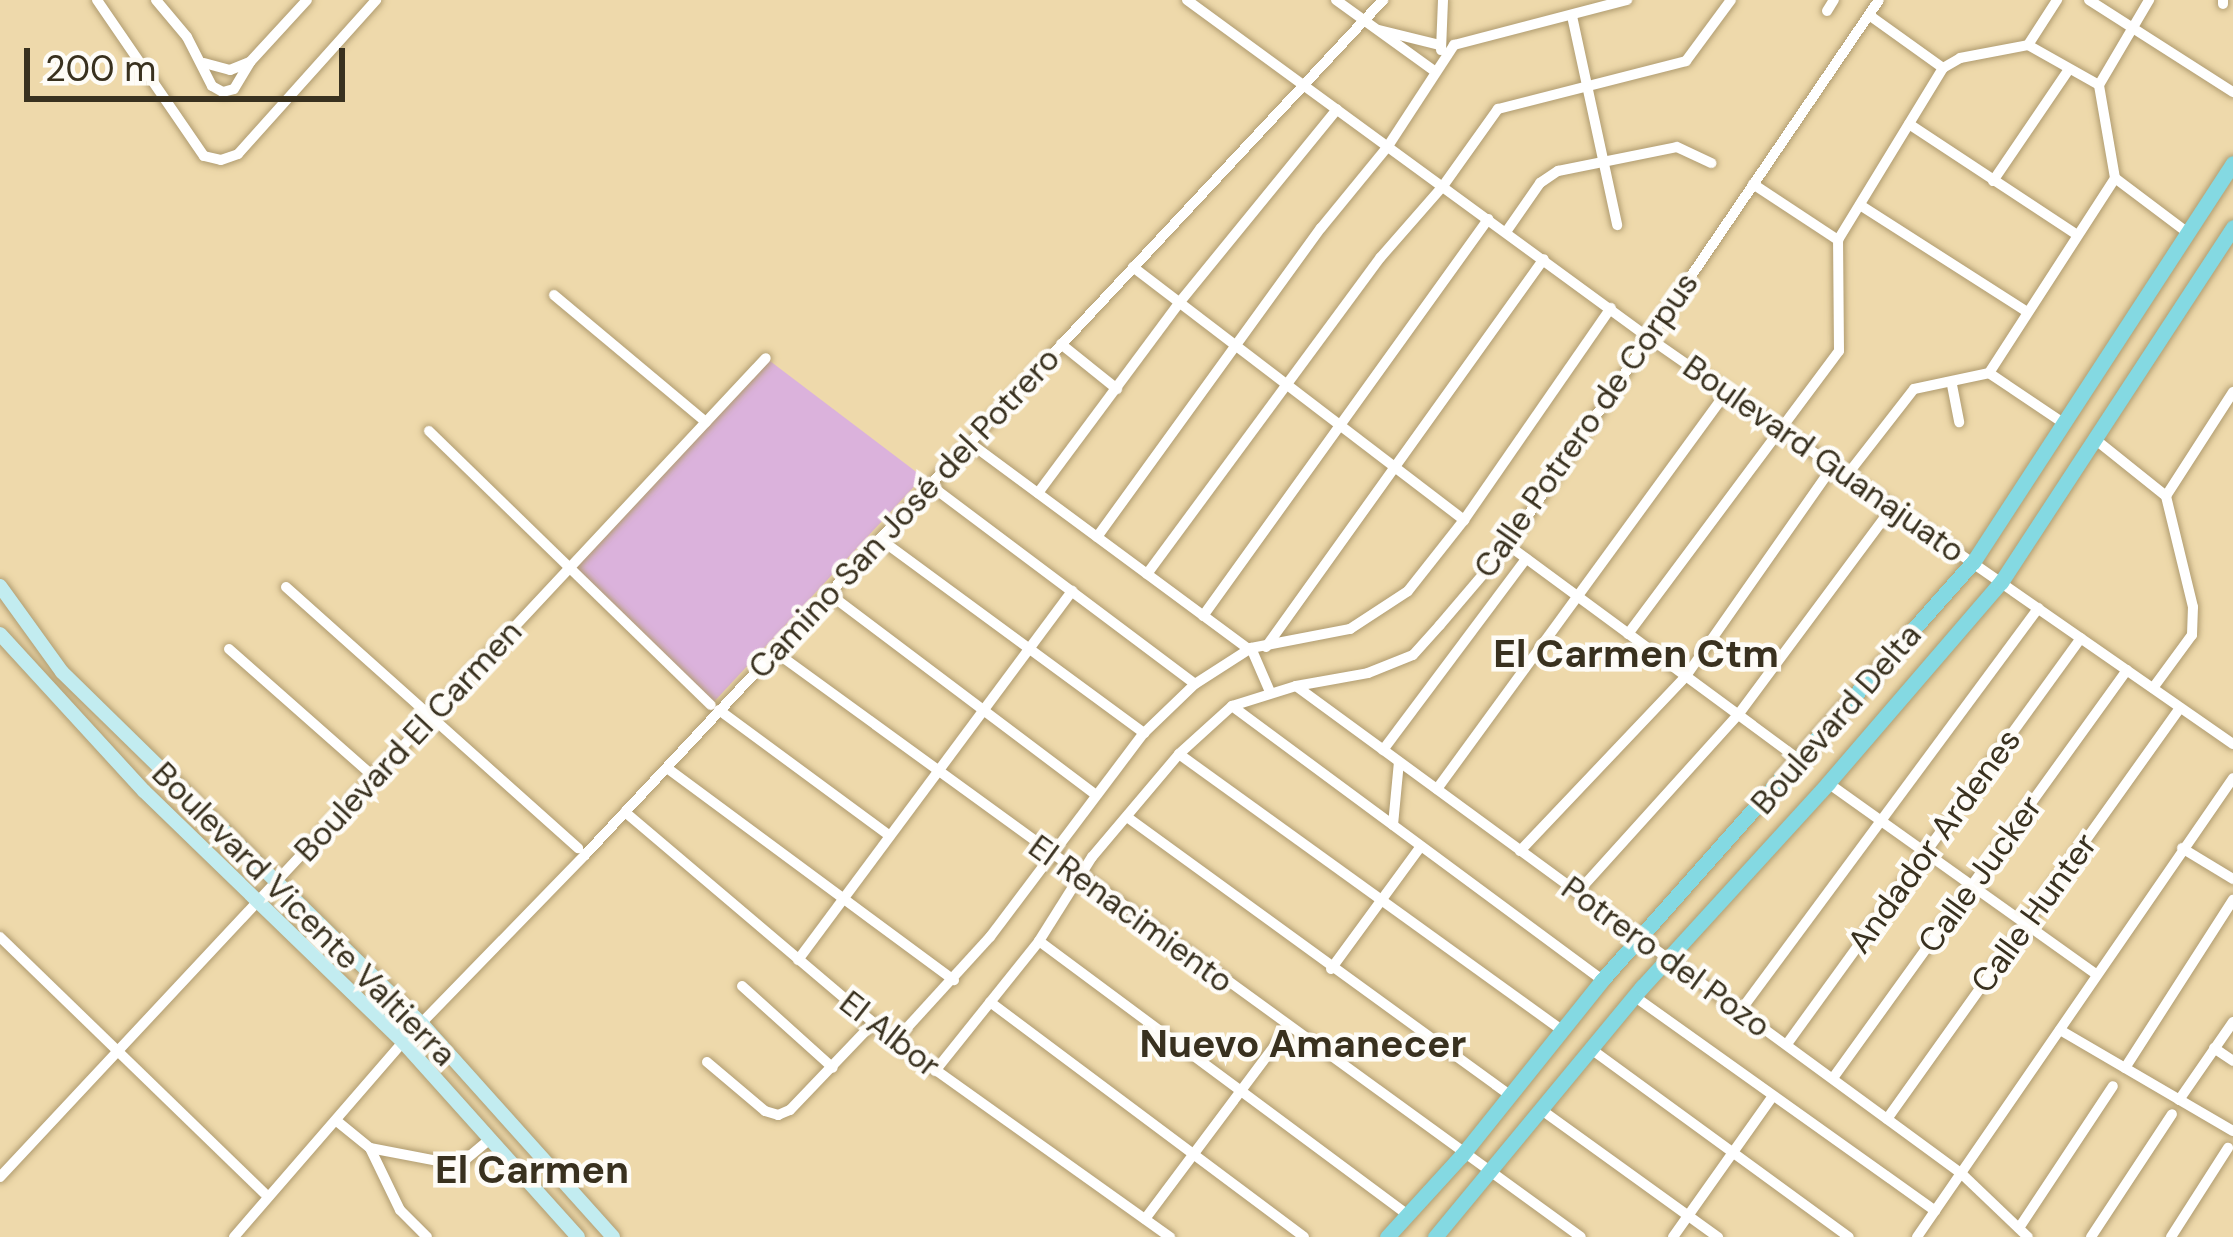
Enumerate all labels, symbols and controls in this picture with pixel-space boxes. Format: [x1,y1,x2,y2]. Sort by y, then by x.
scale bar [30,24,351,98]
text: 200 m [45,45,156,92]
street label: Calle Potrero de Corpus [1465,265,1707,585]
street label: Camino San José del Potrero [740,339,1068,687]
street label: Boulevard Guanajuato [1676,347,1972,571]
street label: Boulevard El Carmen [286,612,530,870]
street label: Boulevard Delta [1743,616,1929,822]
district label: El Carmen Ctm [1493,631,1779,677]
street label: Andador Ardenes [1839,721,2029,961]
street label: Boulevard Vicente Valtierra [144,754,464,1074]
street label: Calle Jucker [1910,788,2050,960]
street label: Calle Hunter [1963,825,2105,1001]
street label: El Renacimiento [1021,827,1241,1001]
street label: Potrero del Pozo [1554,868,1778,1046]
street label: El Albor [832,983,948,1085]
district label: Nuevo Amanecer [1139,1021,1467,1067]
district label: El Carmen [435,1147,629,1193]

